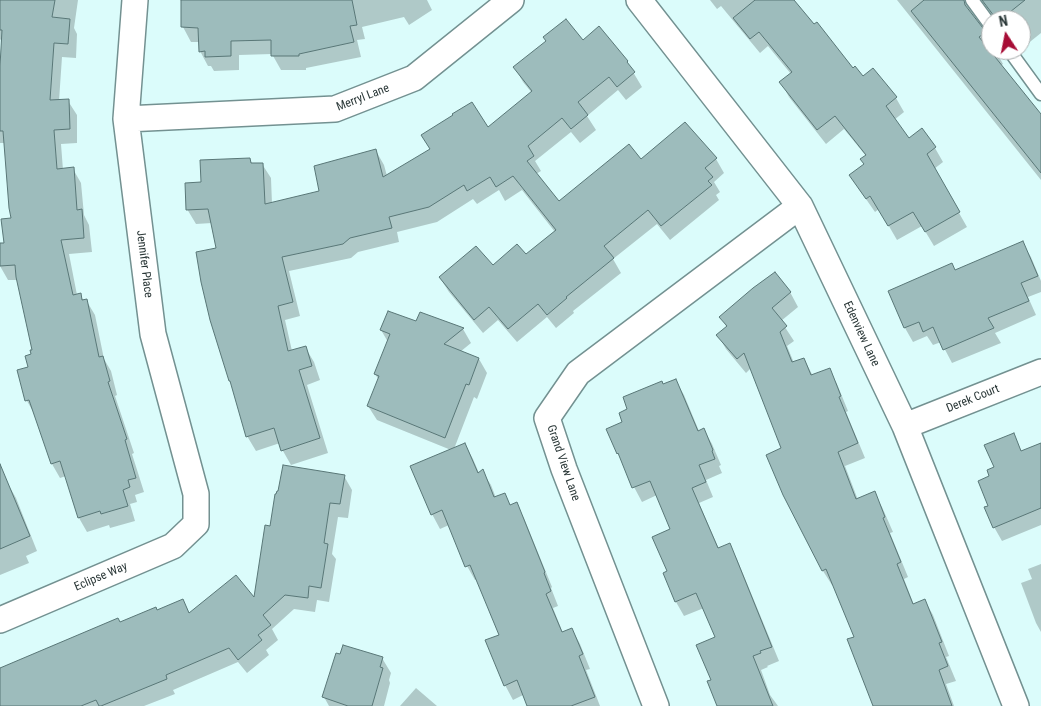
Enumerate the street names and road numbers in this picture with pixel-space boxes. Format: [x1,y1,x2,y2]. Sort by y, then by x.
street label: Merryl Lane [335,81,391,115]
street label: Jennifer Place [133,229,155,299]
street label: Edenview Lane [840,299,882,369]
street label: Derek Court [944,382,1002,416]
street label: Grand View Lane [543,423,583,503]
street label: Eclipse Way [72,559,130,595]

